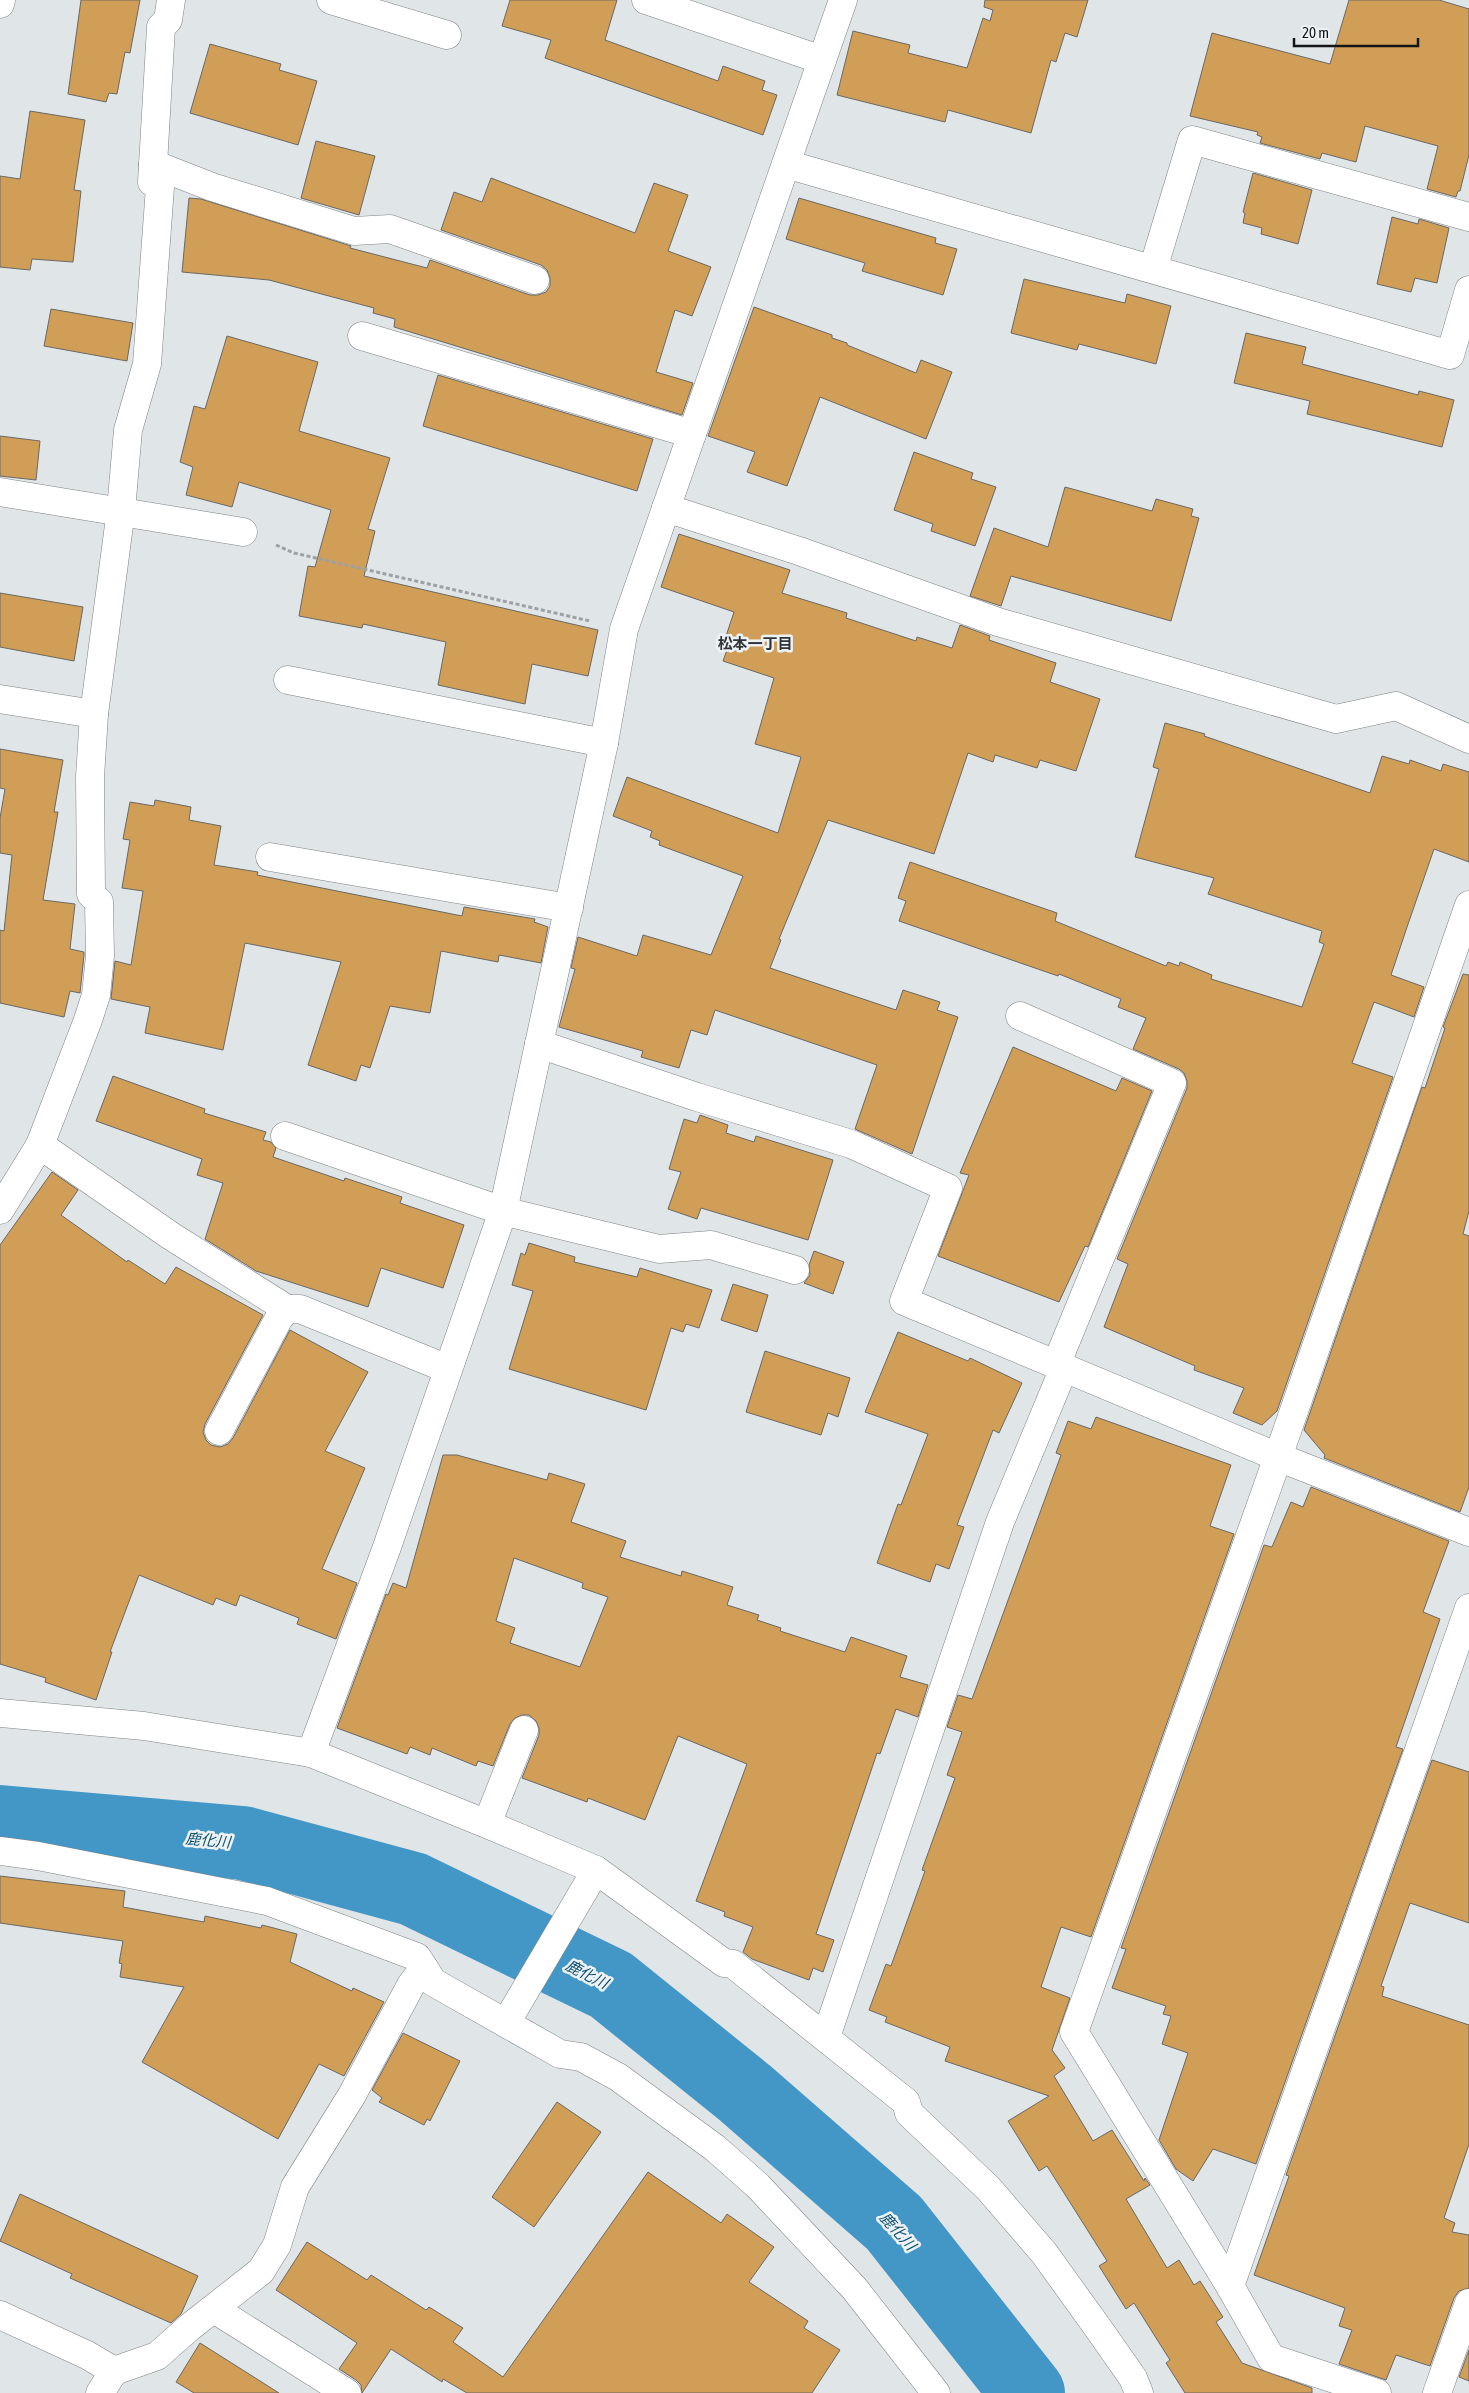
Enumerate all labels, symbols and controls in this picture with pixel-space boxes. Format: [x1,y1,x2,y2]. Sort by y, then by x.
scale bar [1294,15,1418,47]
text: 20 m [1302,24,1329,41]
district label: 松本一丁目 [717,635,793,652]
water label: 鹿化川 [185,1830,233,1851]
water label: 鹿化川 [563,1956,613,1993]
water label: 鹿化川 [877,2209,921,2255]

